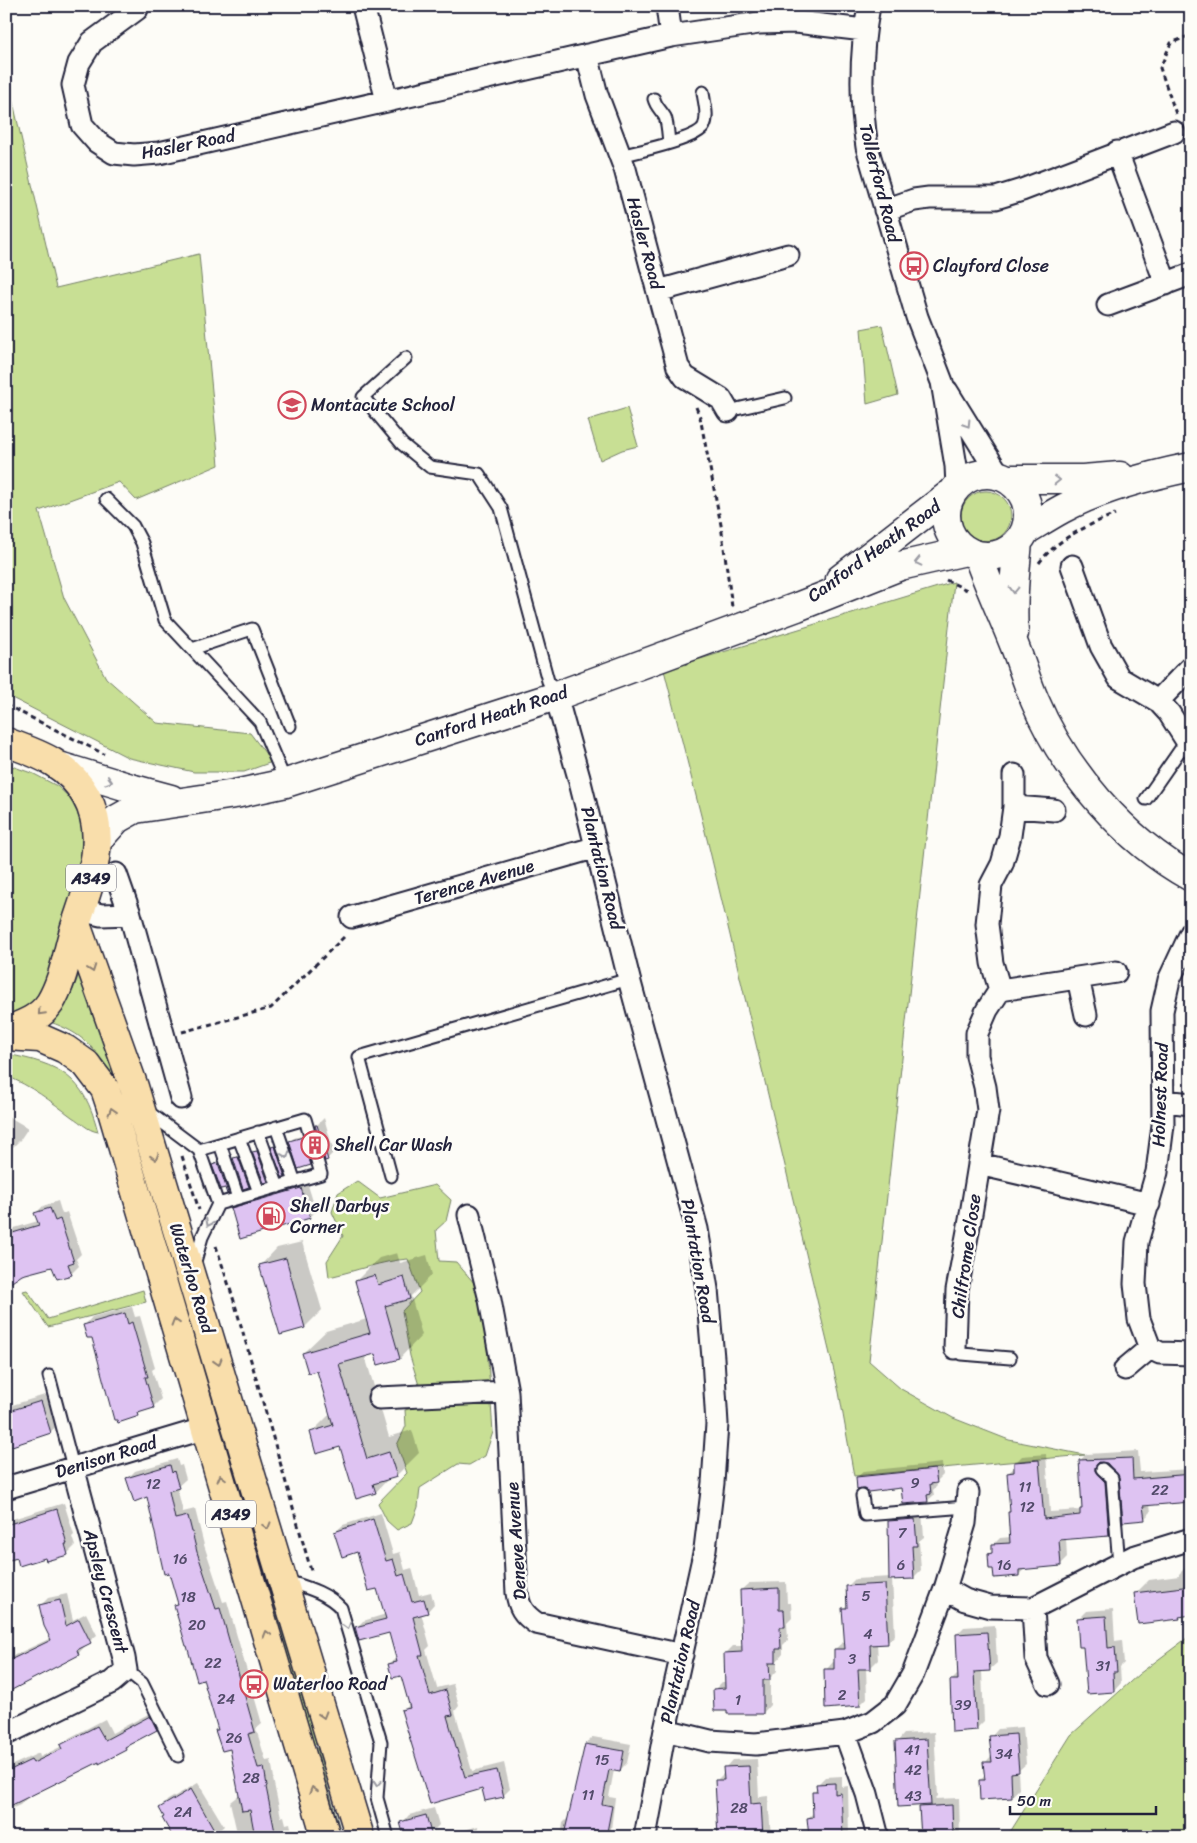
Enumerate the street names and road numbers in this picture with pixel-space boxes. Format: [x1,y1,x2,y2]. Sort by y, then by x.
street label: Hasler Road [138,119,239,169]
street label: Tollerford Road [850,120,911,247]
street label: Hasler Road [617,193,673,294]
street label: Canford Heath Road [800,490,949,611]
street label: Canford Heath Road [410,676,573,756]
street label: Plantation Road [571,803,633,934]
street label: Terence Avenue [410,849,538,914]
road number: A349 [66,864,116,891]
street label: Holnest Road [1142,1041,1178,1148]
street label: Chilfrome Close [941,1192,991,1320]
street label: Plantation Road [671,1196,725,1327]
street label: Waterloo Road [160,1219,224,1339]
street label: Denison Road [51,1426,162,1488]
street label: Deneve Avenue [496,1481,536,1601]
road number: A349 [206,1500,256,1528]
street label: Apsley Crescent [74,1524,138,1658]
street label: Plantation Road [650,1596,710,1727]

